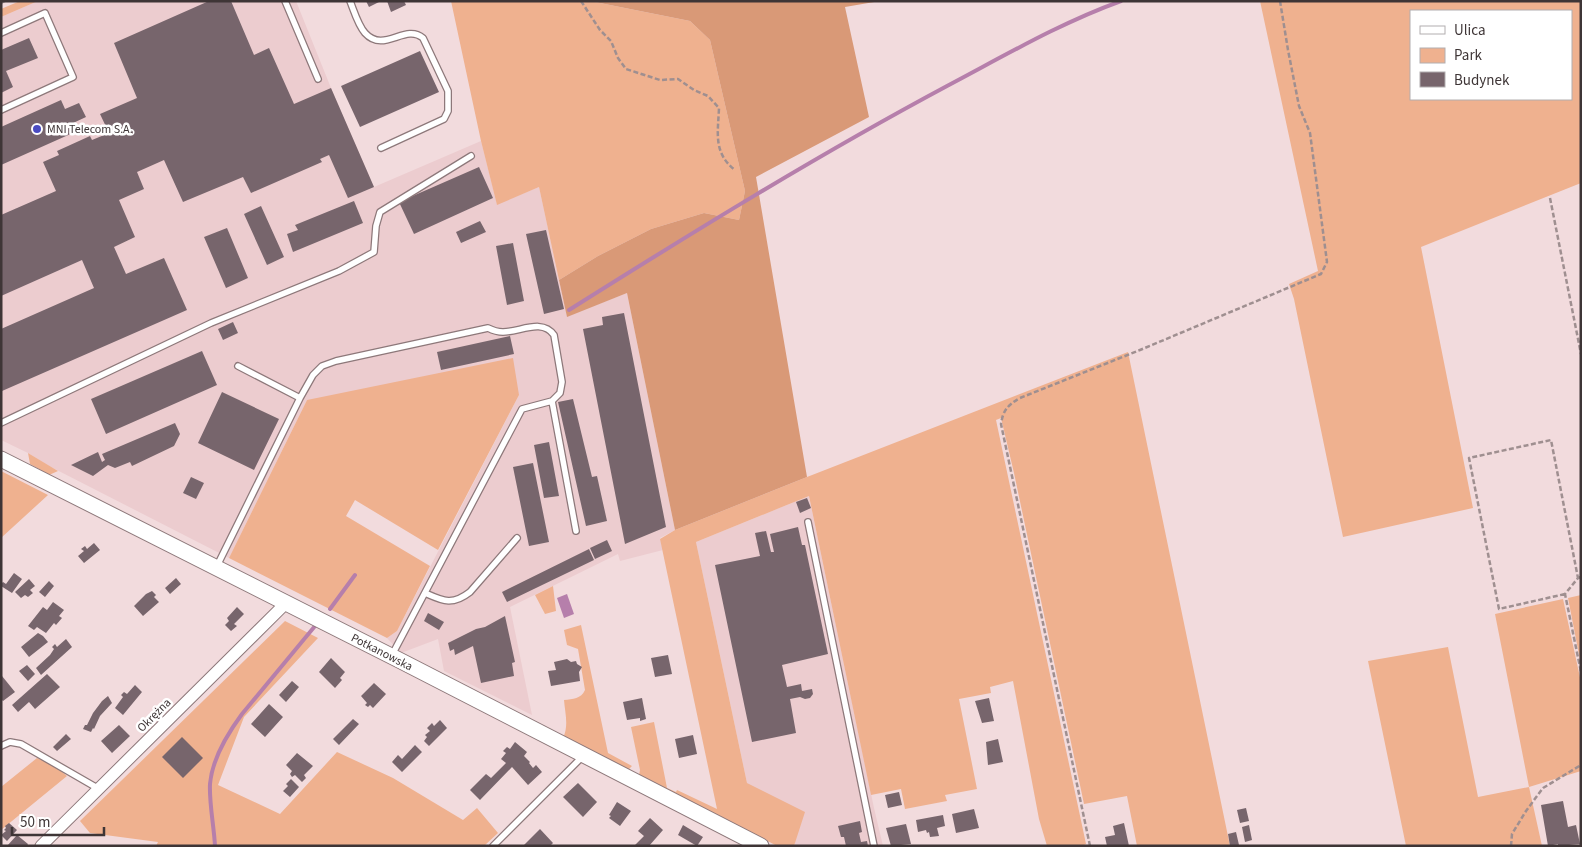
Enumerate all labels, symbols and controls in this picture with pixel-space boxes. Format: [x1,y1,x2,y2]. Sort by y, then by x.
legend [1410,10,1572,100]
text: Ulica [1454,20,1485,41]
text: Park [1454,45,1483,66]
text: Budynek [1454,70,1510,91]
place label: MNI Telecom S.A. [47,121,133,138]
marker: MNI Telecom S.A. [31,123,43,135]
street label: Potkanowska [348,630,416,675]
street label: Okrężna [134,695,175,736]
scale bar [12,804,105,836]
text: 50 m [20,812,50,833]

